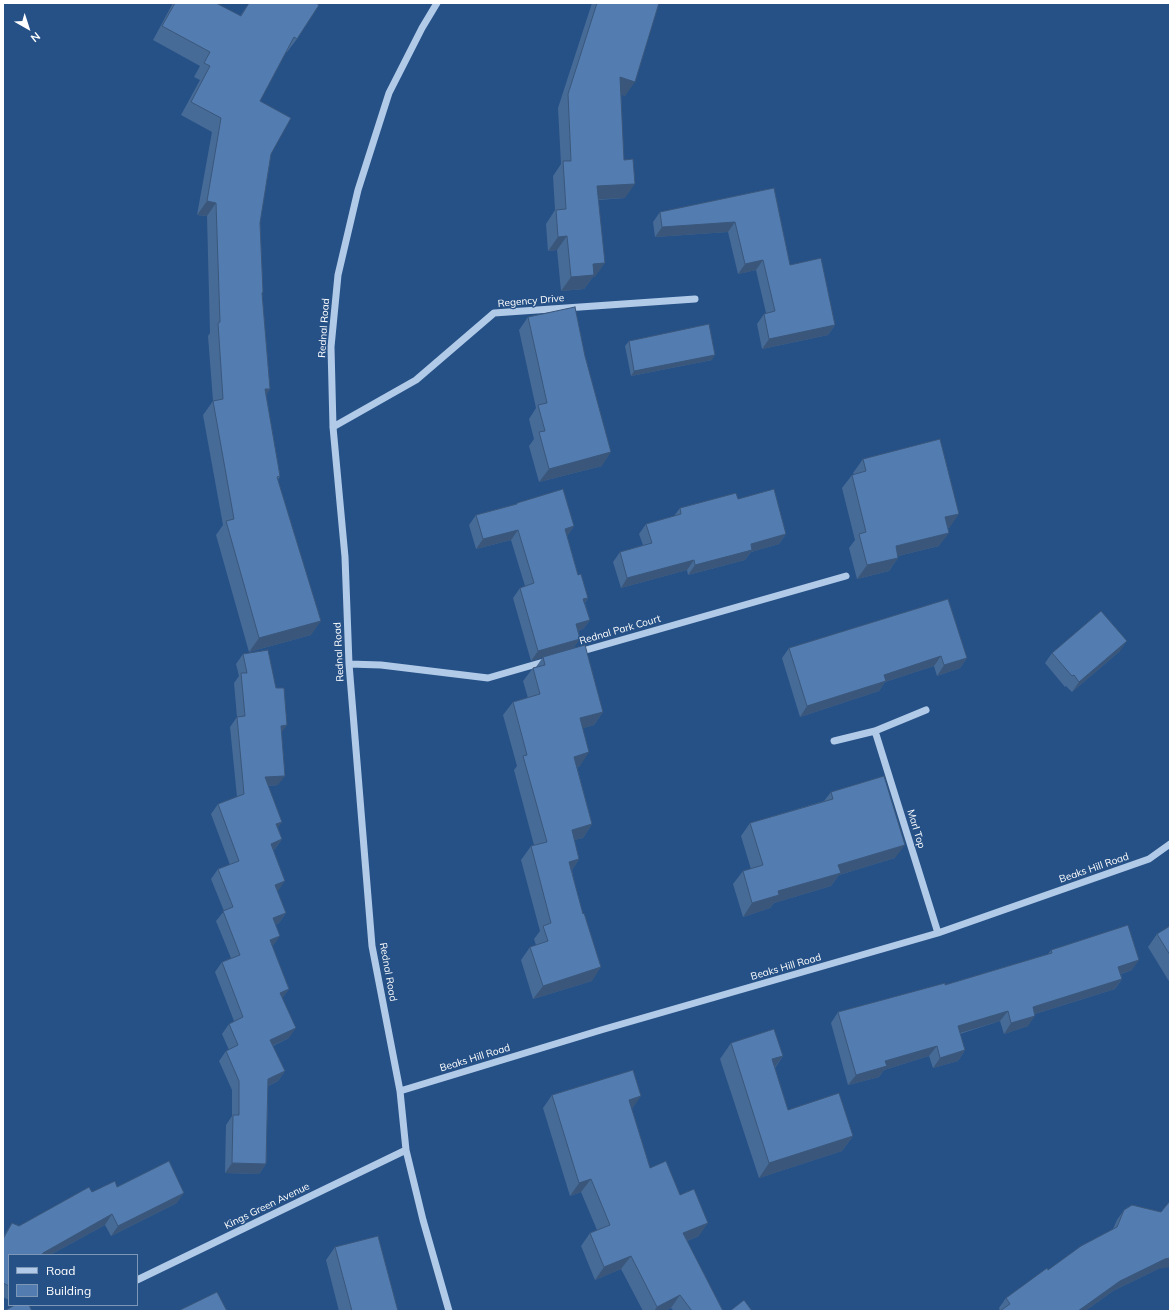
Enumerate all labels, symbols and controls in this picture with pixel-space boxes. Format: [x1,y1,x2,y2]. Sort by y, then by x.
north arrow [8,8,48,48]
text: N [28,29,43,45]
street label: Regency Drive [497,292,565,310]
street label: Rednal Road [316,298,332,358]
street label: Rednal Park Court [578,613,662,647]
street label: Rednal Road [331,622,347,682]
street label: Marl Top [904,808,928,850]
street label: Beaks Hill Road [1058,850,1130,886]
street label: Rednal Road [377,942,399,1002]
street label: Beaks Hill Road [749,951,823,983]
street label: Beaks Hill Road [438,1042,512,1074]
street label: Kings Green Avenue [222,1180,312,1232]
legend [8,1254,138,1306]
text: Road [46,1263,75,1278]
text: Building [46,1283,91,1298]

